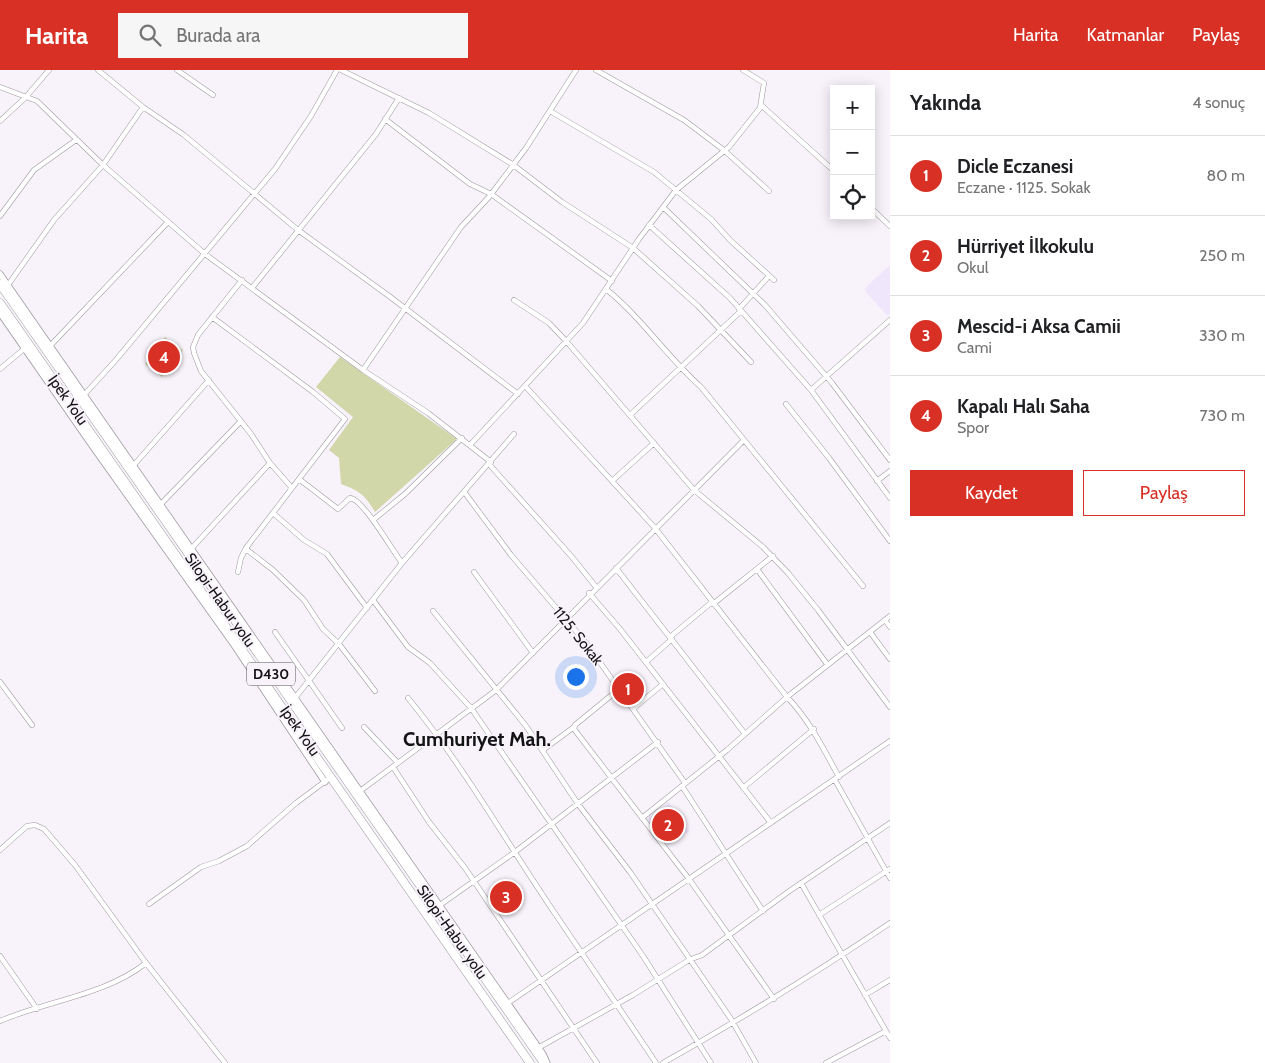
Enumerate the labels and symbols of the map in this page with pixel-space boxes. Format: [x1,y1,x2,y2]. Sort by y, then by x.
pin: 4 [148,338,180,376]
street label: İpek Yolu [44,371,92,428]
street label: Silopi-Habur yolu [181,550,259,650]
street label: 1125. Sokak [549,603,607,669]
road number: D430 [247,662,295,686]
your location [563,664,589,690]
pin: 1 [612,670,644,708]
street label: İpek Yolu [276,702,324,759]
district label: Cumhuriyet Mah. [403,727,551,751]
pin: 2 [652,806,684,844]
pin: 3 [490,878,522,916]
street label: Silopi-Habur yolu [413,882,491,982]

